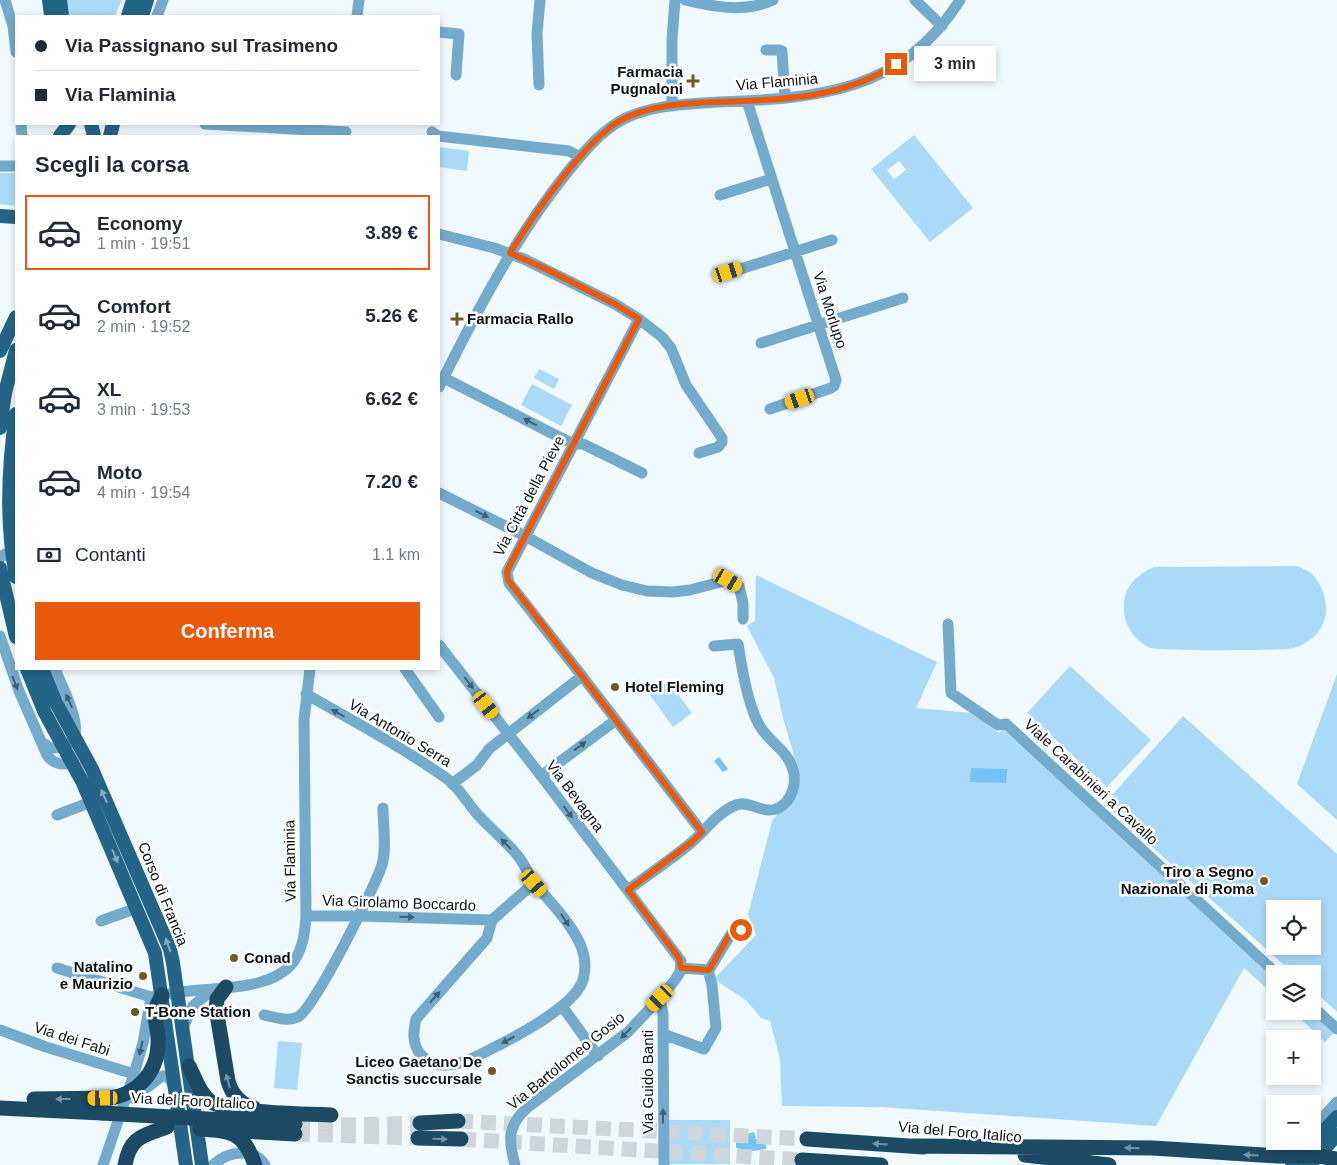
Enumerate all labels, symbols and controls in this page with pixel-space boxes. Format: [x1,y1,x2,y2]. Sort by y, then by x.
text: Via Passignano sul Trasimeno [65,35,338,56]
callout: 3 min [914,46,996,82]
route end [885,53,907,75]
text: 3 min [934,55,976,72]
place label: Farmacia Pugnaloni [611,63,684,97]
street label: Via Flaminia [735,69,819,94]
marker: Farmacia Pugnaloni [687,75,699,87]
text: Via Flaminia [65,84,176,105]
text: Scegli la corsa [35,152,189,177]
icon: car [37,210,82,255]
text: Economy [97,213,183,234]
text: 3.89 € [365,222,418,243]
text: 1 min · 19:51 [97,235,190,252]
car [711,260,744,284]
street label: Via Morlupo [810,269,851,350]
icon: car [37,293,82,338]
text: Comfort [97,296,171,317]
text: 5.26 € [365,305,418,326]
place label: Farmacia Rallo [467,310,574,327]
marker: Farmacia Rallo [451,313,463,325]
text: 2 min · 19:52 [97,318,190,335]
icon: car [37,376,82,421]
text: XL [97,379,121,400]
car [783,387,816,411]
text: 6.62 € [365,388,418,409]
text: 3 min · 19:53 [97,401,190,418]
one-way arrow [523,418,538,426]
street label: Via Città della Pieve [490,433,568,559]
icon: car [37,459,82,504]
text: Moto [97,462,142,483]
text: 7.20 € [365,471,418,492]
text: 4 min · 19:54 [97,484,190,501]
one-way arrow [475,511,489,519]
icon: cash [35,541,63,569]
text: Contanti [75,544,146,565]
text: 1.1 km [372,546,420,563]
car [711,566,744,594]
button: Conferma [35,602,420,660]
one-way arrow [12,675,20,690]
one-way arrow [463,676,474,689]
place label: Hotel Fleming [625,678,724,695]
marker: Hotel Fleming [609,681,621,693]
car [470,689,501,721]
one-way arrow [64,694,72,708]
street label: Via Antonio Serra [346,695,455,770]
one-way arrow [331,708,345,717]
one-way arrow [526,709,540,719]
street label: Viale Carabinieri a Cavallo [1021,715,1162,848]
one-way arrow [573,741,586,752]
street label: Via Bevagna [543,757,608,835]
one-way arrow [99,789,107,803]
one-way arrow [563,805,574,818]
street label: Via Flaminia [280,819,299,902]
one-way arrow [500,838,512,850]
street label: Corso di Francia [135,840,192,949]
one-way arrow [111,849,119,863]
place label: Tiro a Segno Nazionale di Roma [1121,863,1255,897]
car [518,867,549,899]
marker: Tiro a Segno Nazionale di Roma [1258,875,1270,887]
street label: Via Girolamo Boccardo [322,891,476,914]
map controls [1266,900,1321,1150]
button: locate [1266,900,1321,955]
one-way arrow [400,914,416,922]
one-way arrow [560,914,570,927]
route start [730,919,752,941]
one-way arrow [164,937,172,952]
place label: Conad [244,949,291,966]
marker: Conad [228,952,240,964]
place label: Natalino e Maurizio [60,958,133,992]
button: layers [1266,965,1321,1020]
marker: Natalino e Maurizio [137,970,149,982]
car [644,982,675,1014]
one-way arrow [429,991,441,1003]
place label: T-Bone Station [145,1003,251,1020]
marker: T-Bone Station [129,1006,141,1018]
street label: Via Bartolomeo Gosio [504,1008,628,1113]
street label: Via dei Fabi [32,1018,112,1059]
one-way arrow [621,1027,633,1039]
street label: Via Guido Banti [639,1030,656,1134]
button: + [1266,1030,1321,1085]
one-way arrow [501,1036,515,1044]
one-way arrow [137,1040,145,1055]
place label: Liceo Gaetano De Sanctis succursale [346,1053,482,1087]
marker: Liceo Gaetano De Sanctis succursale [486,1065,498,1077]
one-way arrow [224,1074,232,1089]
street label: Via del Foro Italico [131,1089,255,1112]
car [87,1090,118,1106]
one-way arrow [55,1095,71,1103]
button: − [1266,1095,1321,1150]
one-way arrow [659,1108,667,1124]
street label: Via del Foro Italico [898,1118,1023,1145]
one-way arrow [432,1135,448,1143]
one-way arrow [871,1139,887,1147]
one-way arrow [1124,1144,1140,1152]
one-way arrow [1243,1150,1259,1158]

